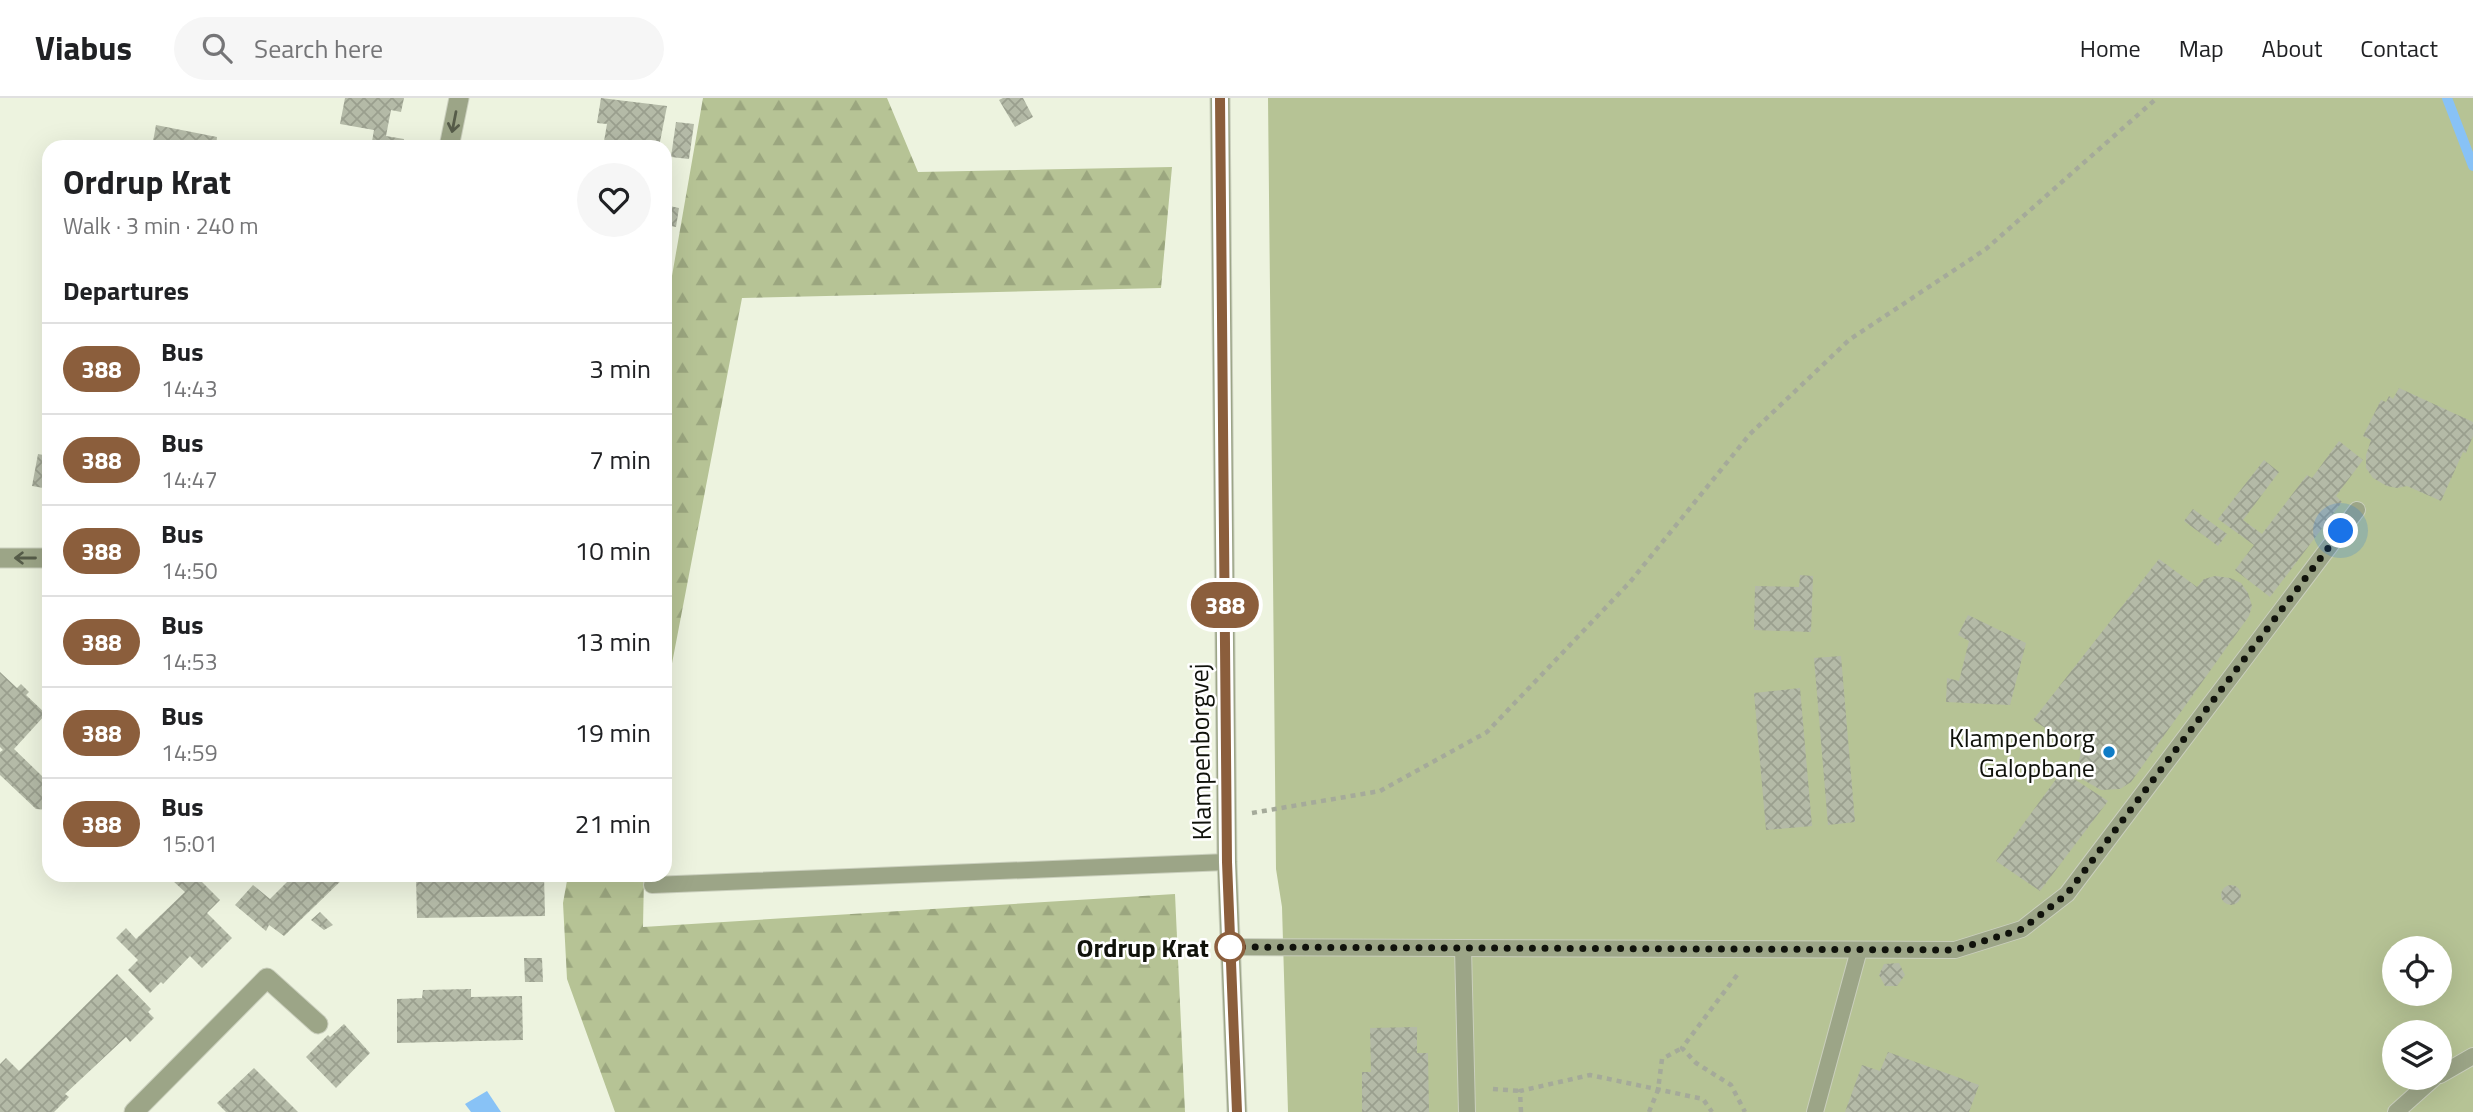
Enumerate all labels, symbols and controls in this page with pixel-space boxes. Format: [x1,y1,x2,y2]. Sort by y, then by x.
search box [174,17,664,80]
text: Viabus [35,23,132,73]
icon: search [198,29,236,67]
text: Search here [254,29,383,68]
text: Home [2080,30,2141,66]
text: Map [2179,30,2224,66]
text: About [2262,30,2322,66]
text: Contact [2360,30,2438,66]
one-way arrow [447,111,460,133]
text: Ordrup Krat [63,157,231,207]
button: heart [577,163,651,237]
text: Walk · 3 min · 240 m [63,208,259,243]
text: Departures [63,271,189,310]
text: Bus [161,332,203,371]
text: 3 min [589,349,651,388]
text: 388 [81,351,122,387]
text: 14:43 [161,371,218,406]
text: Bus [161,423,203,462]
text: 7 min [589,440,651,479]
text: 388 [81,442,122,478]
text: 14:47 [161,462,218,497]
your location [2323,513,2358,548]
text: Bus [161,514,203,553]
text: 10 min [575,531,651,570]
text: 388 [81,533,122,569]
one-way arrow [13,551,36,565]
text: 14:50 [161,553,218,588]
line badge: 388 [1185,582,1265,628]
text: 388 [1205,587,1245,623]
text: Bus [161,605,203,644]
text: 13 min [575,622,651,661]
text: 388 [81,624,122,660]
text: 14:53 [161,644,218,679]
street label: Klampenborgvej [1179,663,1221,841]
text: Bus [161,696,203,735]
text: 19 min [575,713,651,752]
text: 388 [81,715,122,751]
place label: Klampenborg Galopbane [1949,718,2095,787]
text: 14:59 [161,735,218,770]
marker: Klampenborg Galopbane [2101,744,2117,760]
text: Bus [161,787,203,826]
text: 21 min [575,804,651,843]
text: 388 [81,806,122,842]
text: 15:01 [161,826,218,861]
place label: Ordrup Krat [1077,928,1209,967]
marker: Ordrup Krat [1215,932,1245,962]
map controls [2382,936,2452,1090]
button: locate [2382,936,2452,1006]
button: layers [2382,1020,2452,1090]

